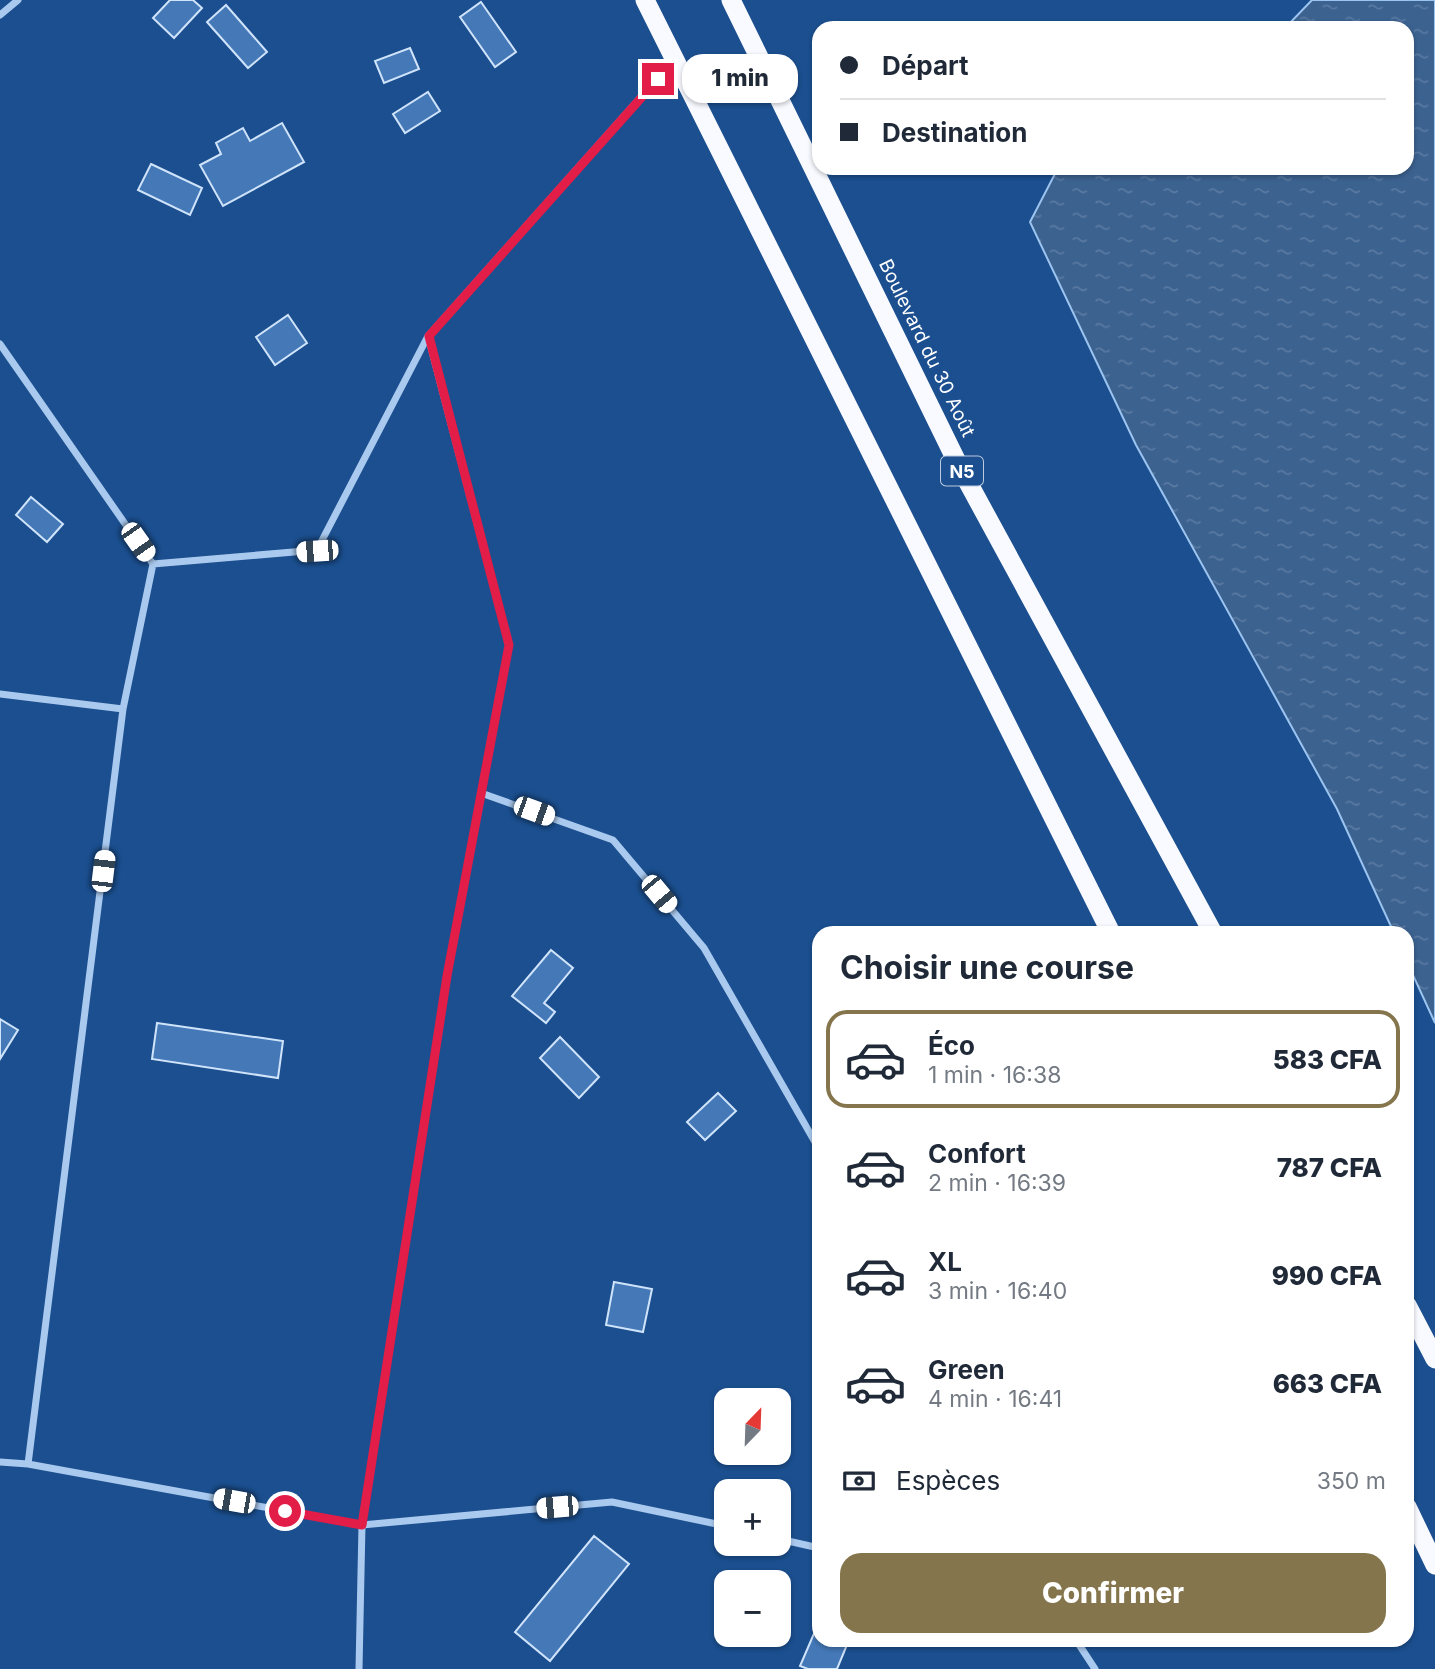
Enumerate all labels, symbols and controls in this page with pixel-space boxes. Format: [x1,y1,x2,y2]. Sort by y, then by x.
text: Départ [882,50,969,81]
callout: 1 min [682,55,798,104]
route end [642,63,674,95]
text: 1 min [711,64,769,92]
text: Destination [882,117,1027,148]
street label: Boulevard du 30 Août [874,255,980,441]
road number: N5 [941,457,983,486]
car [118,519,159,565]
car [296,539,339,563]
car [511,794,558,828]
car [91,849,116,893]
car [638,871,681,917]
text: Choisir une course [840,948,1134,987]
icon: car [844,1028,907,1091]
text: Éco [928,1030,975,1061]
text: 583 CFA [1273,1044,1382,1075]
text: 1 min · 16:38 [928,1061,1061,1089]
icon: car [844,1136,907,1199]
text: Confort [928,1138,1026,1169]
text: 787 CFA [1277,1152,1382,1183]
text: 2 min · 16:39 [928,1169,1066,1197]
icon: car [844,1244,907,1307]
text: XL [928,1246,962,1277]
text: 990 CFA [1272,1260,1382,1291]
text: 3 min · 16:40 [928,1277,1067,1305]
icon: car [844,1352,907,1415]
text: Green [928,1354,1005,1385]
text: 663 CFA [1273,1368,1382,1399]
text: 4 min · 16:41 [928,1385,1062,1413]
north arrow [714,1388,791,1465]
map controls [714,1388,791,1647]
icon: cash [840,1462,878,1500]
text: Espèces [896,1465,1000,1496]
text: 350 m [1317,1467,1386,1495]
button: + [714,1479,791,1556]
car [212,1487,257,1515]
route start [269,1495,301,1527]
car [536,1495,579,1519]
button: Confirmer [840,1553,1386,1633]
button: − [714,1570,791,1647]

